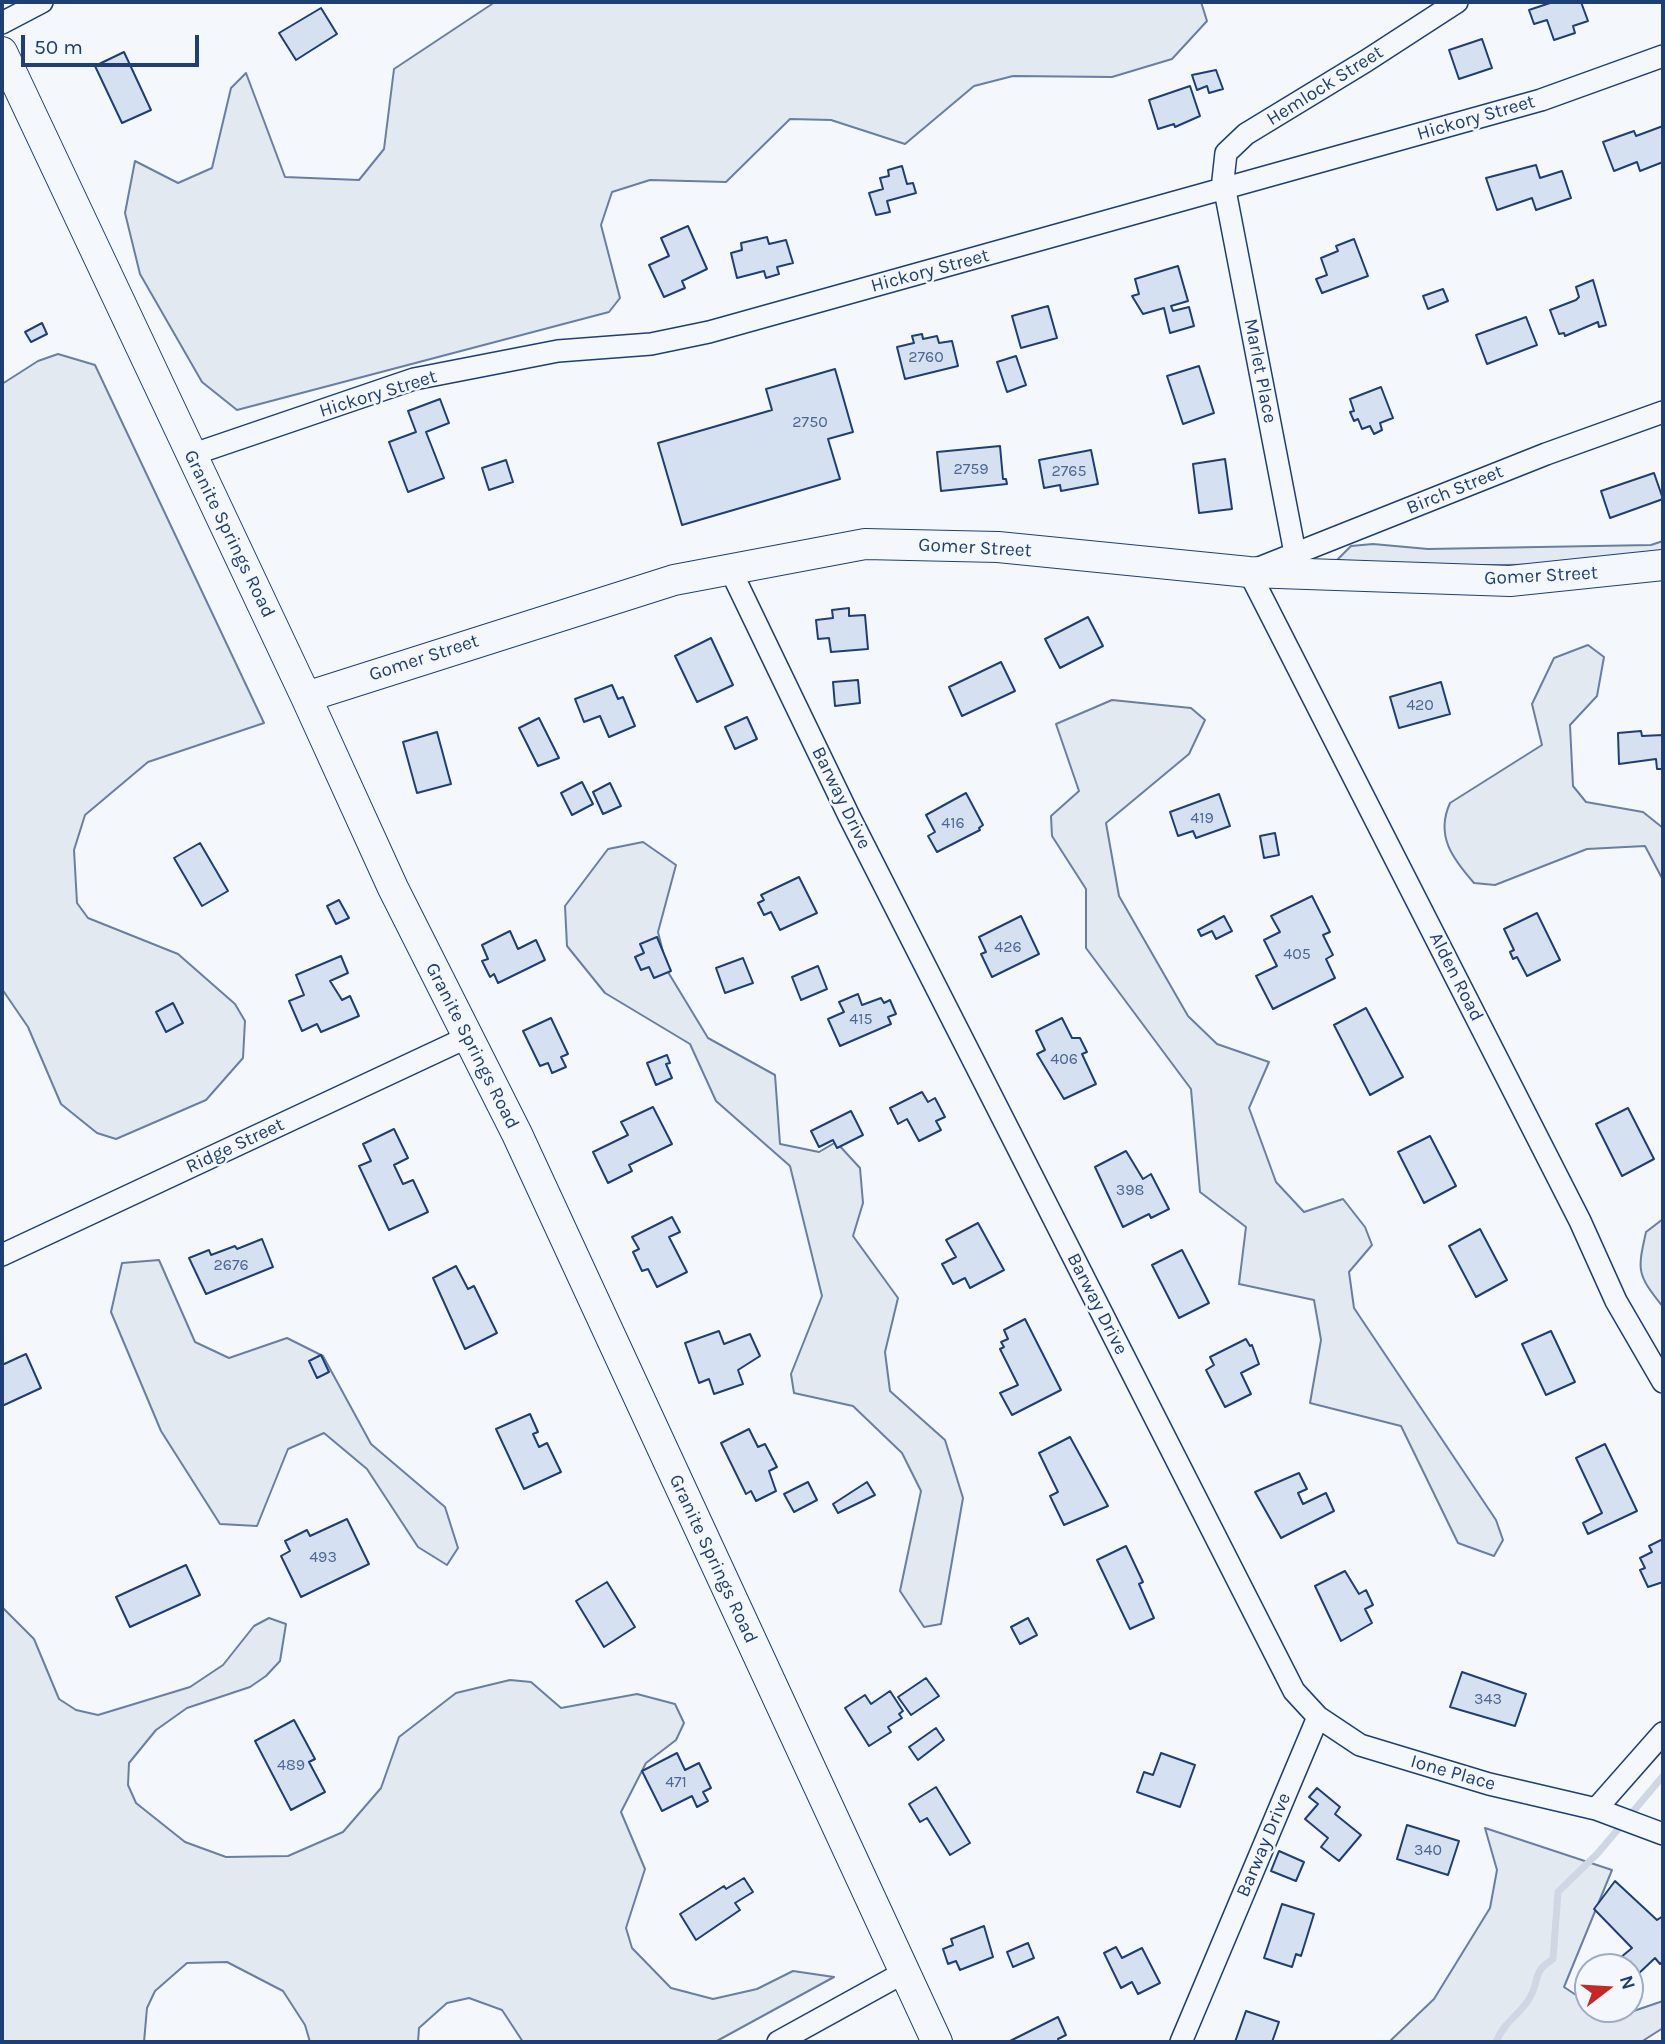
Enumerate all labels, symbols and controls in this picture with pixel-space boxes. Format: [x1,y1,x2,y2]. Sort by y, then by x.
scale bar [24,21,203,65]
text: 50 m [34,35,83,59]
street label: Hemlock Street [1263,41,1387,131]
street label: Hickory Street [1414,90,1538,146]
street label: Hickory Street [868,244,992,298]
street label: Marlet Place [1239,317,1281,425]
house number: 2760 [908,347,944,367]
street label: Hickory Street [317,365,439,423]
house number: 2750 [792,412,828,432]
street label: Granite Springs Road [178,446,280,622]
house number: 2759 [953,459,989,479]
street label: Birch Street [1403,460,1507,520]
house number: 2765 [1052,461,1086,481]
street label: Gomer Street [918,534,1032,562]
street label: Gomer Street [1484,562,1598,590]
street label: Gomer Street [366,630,482,686]
house number: 420 [1406,695,1434,715]
street label: Barway Drive [806,743,876,853]
house number: 419 [1190,808,1214,828]
house number: 416 [941,813,965,833]
street label: Alden Road [1424,929,1488,1025]
house number: 426 [994,937,1022,957]
house number: 405 [1283,944,1311,964]
street label: Granite Springs Road [420,959,524,1133]
house number: 415 [849,1009,873,1029]
house number: 406 [1050,1049,1078,1069]
street label: Ridge Street [182,1113,288,1179]
house number: 398 [1116,1180,1144,1200]
street label: Barway Drive [1062,1249,1132,1359]
house number: 2676 [213,1255,249,1275]
street label: Granite Springs Road [664,1471,762,1647]
house number: 493 [309,1547,337,1567]
house number: 343 [1474,1689,1502,1709]
street label: Ione Place [1408,1750,1498,1796]
house number: 489 [277,1755,305,1775]
house number: 471 [665,1772,687,1792]
street label: Barway Drive [1232,1789,1296,1901]
house number: 340 [1414,1840,1442,1860]
north arrow [1574,1953,1644,2023]
text: N [1615,1973,1640,1992]

